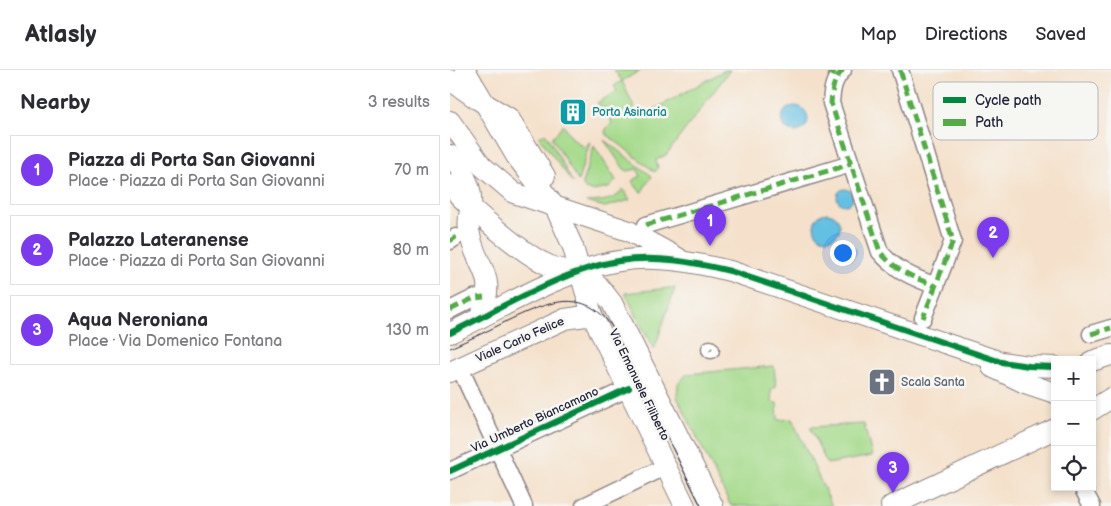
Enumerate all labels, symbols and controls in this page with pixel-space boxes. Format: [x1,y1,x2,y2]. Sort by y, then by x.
text: Atlasly [25,20,96,49]
text: Map [861,24,897,45]
text: Directions [925,24,1007,45]
text: Saved [1035,24,1086,45]
legend [933,82,1098,140]
text: Nearby [20,90,90,115]
text: Cycle path [975,92,1042,109]
text: 3 results [368,93,430,112]
building icon: Porta Asinaria [558,97,588,127]
place label: Porta Asinaria [592,105,667,120]
text: Path [975,114,1003,131]
text: Piazza di Porta San Giovanni [68,149,315,172]
text: 1 [34,161,40,180]
text: 70 m [394,161,429,180]
text: Place · Piazza di Porta San Giovanni [68,172,325,191]
pin: 1 [694,205,726,246]
pin: 2 [977,217,1009,258]
text: Palazzo Lateranense [68,229,249,252]
your location [830,240,856,266]
text: 2 [32,241,42,260]
text: 80 m [393,241,429,260]
text: Place · Piazza di Porta San Giovanni [68,252,325,271]
text: Aqua Neroniana [68,309,208,332]
street label: Viale Carlo Felice [473,314,567,366]
text: 3 [32,321,42,340]
text: 130 m [386,321,429,340]
street label: Via Emanuele Filiberto [605,327,673,443]
text: Place · Via Domenico Fontana [68,332,282,351]
map controls [1051,356,1096,491]
button: + [1051,356,1096,401]
church icon: Scala Santa [867,367,897,397]
place label: Scala Santa [901,375,965,390]
street label: Via Umberto Biancamano [469,384,601,456]
button: − [1051,401,1096,446]
button: locate [1051,446,1096,491]
pin: 3 [877,452,909,493]

